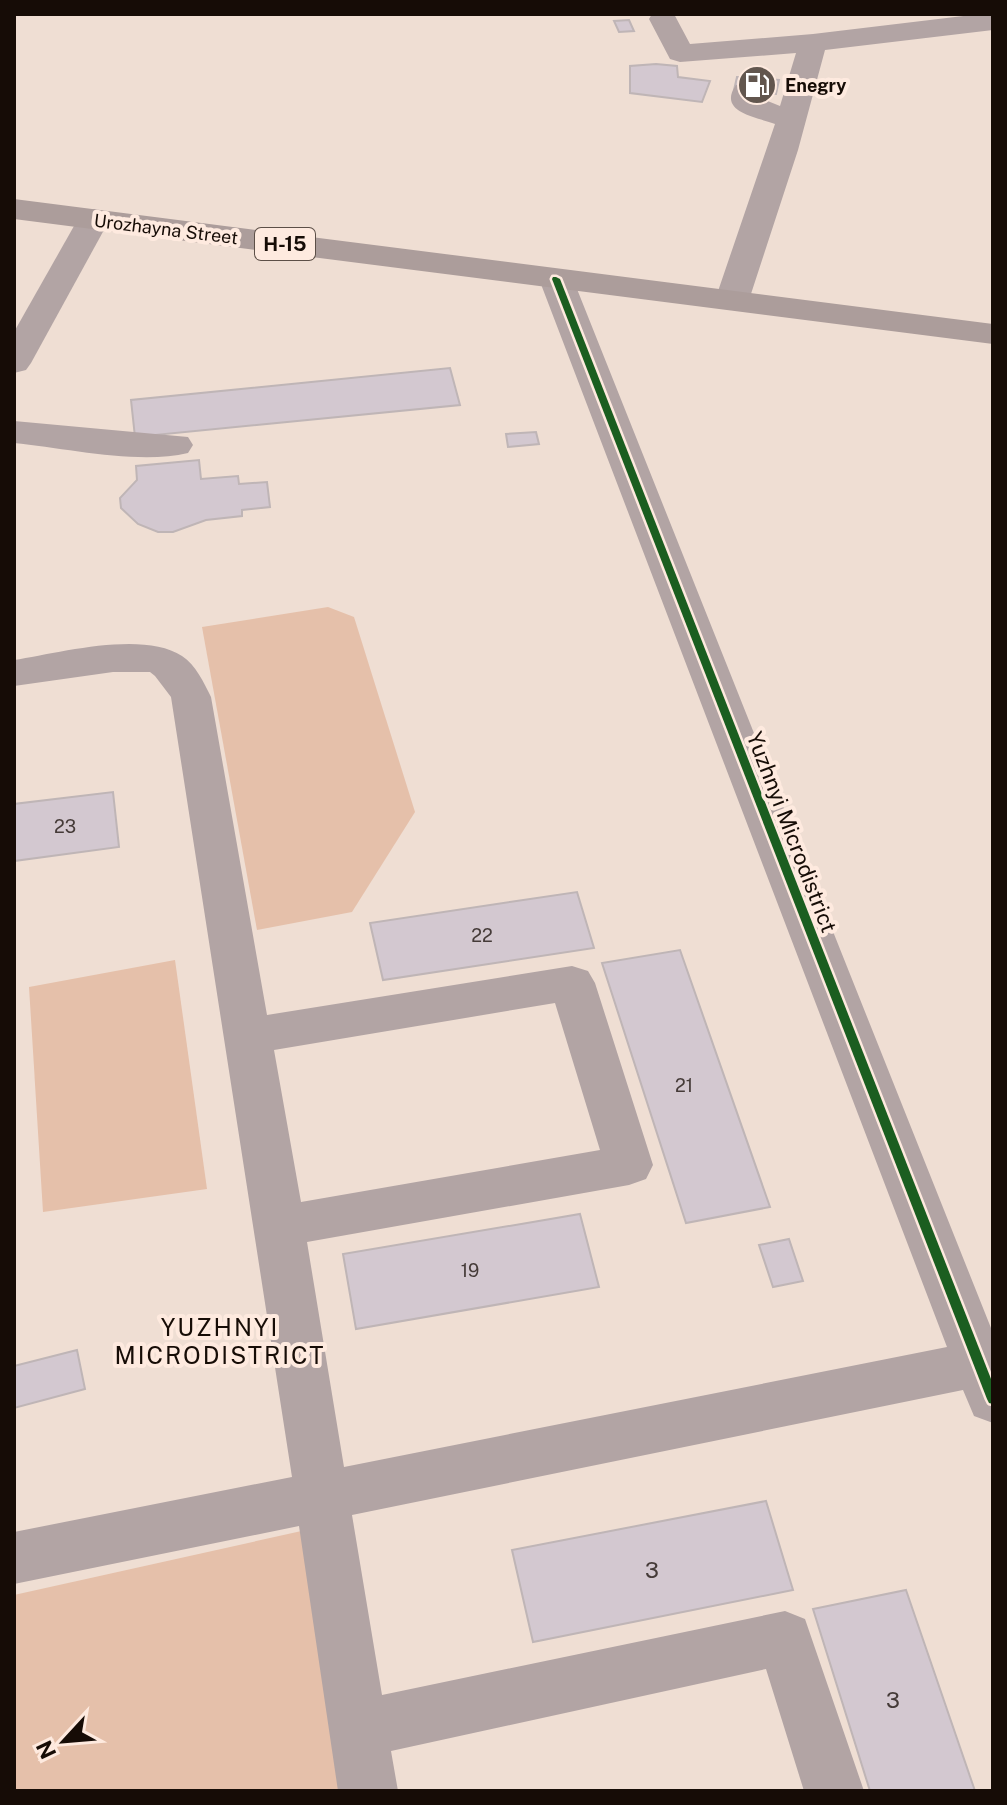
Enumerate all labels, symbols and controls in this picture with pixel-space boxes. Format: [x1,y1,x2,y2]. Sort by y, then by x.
fuel station icon: Enegry [736,64,778,106]
place label: Enegry [785,75,846,96]
street label: Urozhayna Street [93,210,239,248]
road number: Н-15 [255,228,315,260]
street label: Yuzhnyi Microdistrict [742,728,842,936]
house number: 23 [54,816,76,837]
house number: 22 [471,925,493,946]
house number: 21 [675,1075,693,1096]
house number: 19 [461,1260,479,1281]
district label: YUZHNYI MICRODISTRICT [115,1313,325,1369]
house number: 3 [645,1557,659,1583]
house number: 3 [886,1687,900,1713]
north arrow [24,1701,104,1781]
text: N [31,1736,61,1763]

